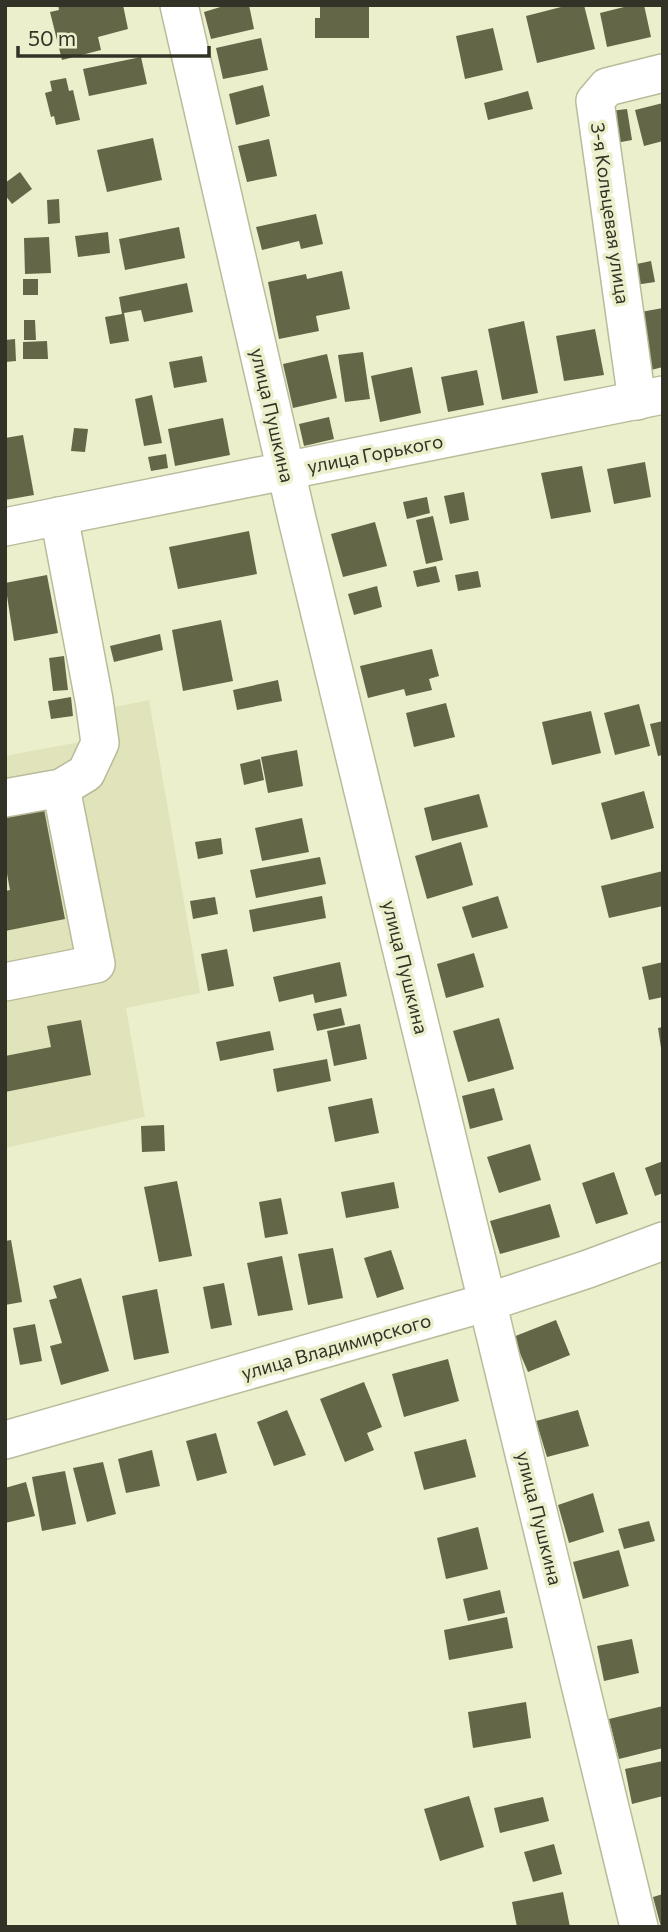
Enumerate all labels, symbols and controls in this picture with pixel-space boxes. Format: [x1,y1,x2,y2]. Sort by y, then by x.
scale bar [18,14,208,58]
text: 50 m [28,25,76,50]
street label: 3-я Кольцевая улица [587,121,635,305]
street label: улица Пушкина [246,346,300,484]
street label: улица Горького [305,429,445,477]
street label: улица Пушкина [378,898,434,1036]
street label: улица Владимирского [238,1308,434,1384]
street label: улица Пушкина [512,1449,568,1587]

